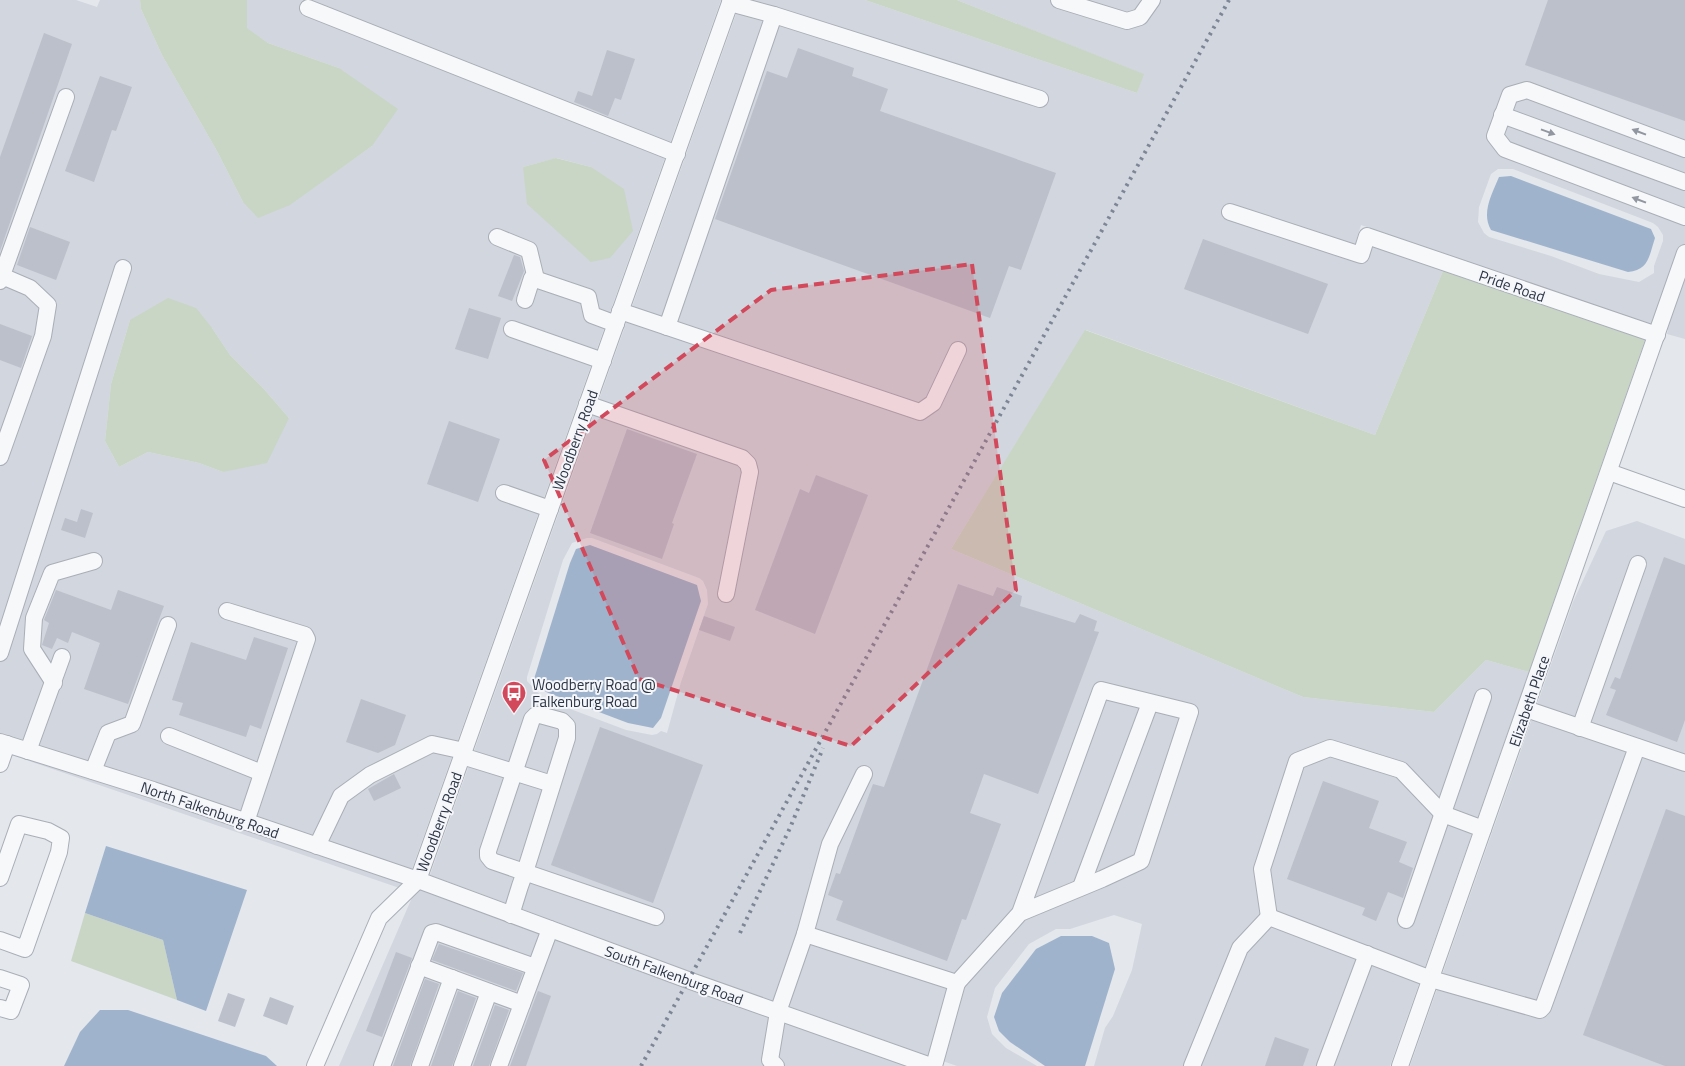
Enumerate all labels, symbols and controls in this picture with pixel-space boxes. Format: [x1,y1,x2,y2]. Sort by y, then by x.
one-way arrow [1541,128,1556,136]
one-way arrow [1632,128,1647,135]
one-way arrow [1632,196,1647,203]
street label: Pride Road [1476,264,1548,308]
street label: Woodberry Road [546,386,604,494]
street label: Elizabeth Place [1503,652,1555,750]
place label: Woodberry Road @ Falkenburg Road [532,673,656,713]
bus stop icon: Woodberry Road @ Falkenburg Road [501,680,527,714]
street label: Woodberry Road [410,768,468,876]
street label: North Falkenburg Road [138,775,282,845]
street label: South Falkenburg Road [601,939,747,1011]

